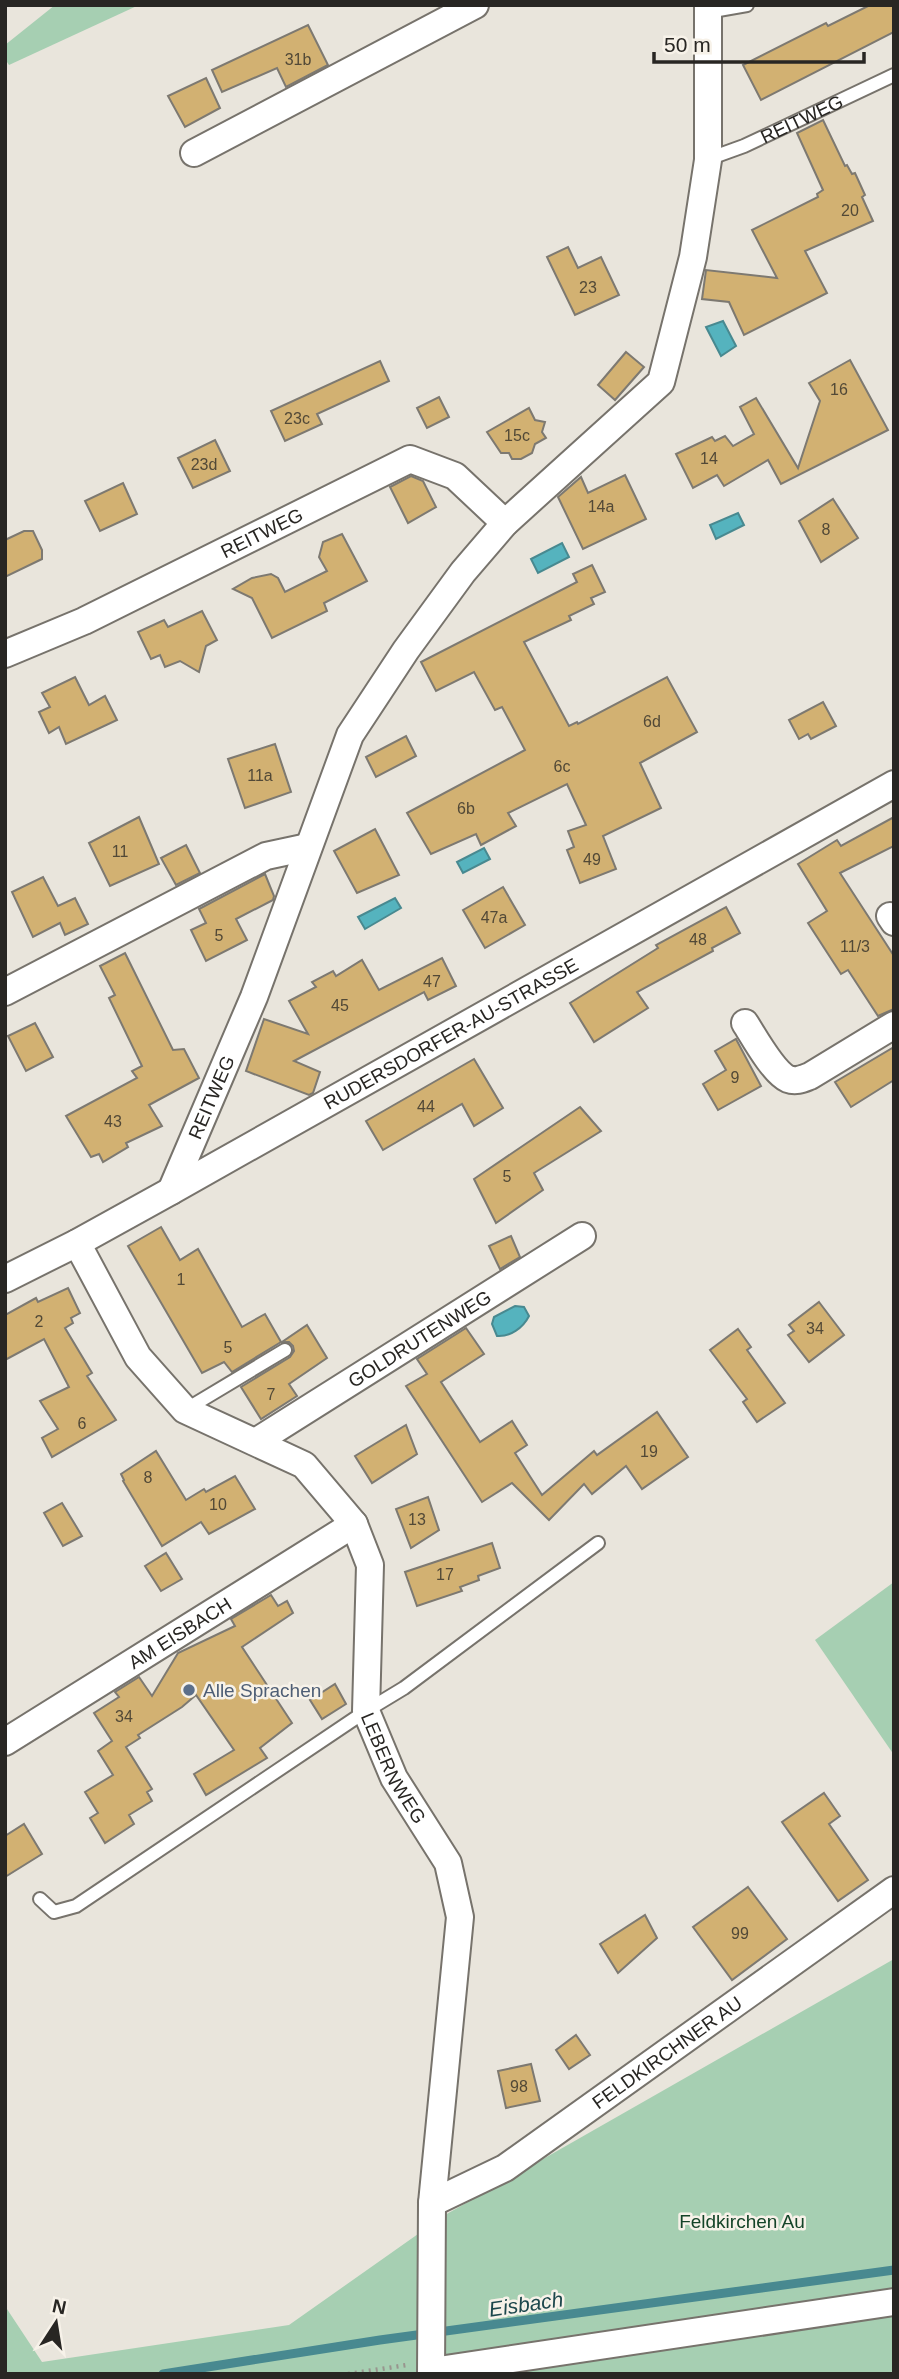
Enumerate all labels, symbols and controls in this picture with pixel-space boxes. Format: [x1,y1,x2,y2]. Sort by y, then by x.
scale bar [654,21,864,65]
text: 50 m [664,33,711,56]
house number: 31b [285,51,311,68]
street label: REITWEG [757,90,846,147]
house number: 20 [841,202,859,219]
house number: 23 [579,279,597,296]
house number: 16 [830,381,848,398]
house number: 23c [284,410,310,427]
house number: 15c [504,427,530,444]
house number: 14 [700,450,718,467]
house number: 23d [191,456,217,473]
house number: 14a [588,498,614,515]
street label: REITWEG [217,504,306,562]
house number: 8 [822,521,831,538]
house number: 6d [643,713,661,730]
house number: 6c [554,758,570,775]
house number: 11a [247,767,273,784]
house number: 6b [457,800,475,817]
house number: 11 [112,843,128,860]
house number: 49 [583,851,601,868]
house number: 47a [481,909,507,926]
house number: 5 [215,927,224,944]
house number: 48 [689,931,707,948]
house number: 11/3 [840,938,870,955]
street label: RUDERSDORFER-AU-STRASSE [320,954,582,1113]
house number: 47 [423,973,441,990]
house number: 45 [331,997,349,1014]
street label: REITWEG [184,1052,238,1142]
house number: 9 [731,1069,740,1086]
house number: 44 [417,1098,435,1115]
house number: 43 [104,1113,122,1130]
house number: 5 [503,1168,512,1185]
house number: 1 [177,1271,186,1288]
street label: GOLDRUTENWEG [344,1286,495,1391]
house number: 2 [35,1313,44,1330]
house number: 34 [806,1320,824,1337]
house number: 5 [224,1339,233,1356]
house number: 7 [267,1386,276,1403]
house number: 6 [78,1415,87,1432]
house number: 19 [640,1443,658,1460]
house number: 8 [144,1469,153,1486]
house number: 10 [209,1496,227,1513]
house number: 13 [408,1511,426,1528]
house number: 17 [436,1566,454,1583]
street label: AM EISBACH [124,1593,235,1673]
place label: Alle Sprachen [203,1680,321,1701]
marker: Alle Sprachen [181,1682,197,1698]
house number: 34 [115,1708,133,1725]
street label: LEBERNWEG [357,1709,430,1827]
house number: 99 [731,1925,749,1942]
street label: FELDKIRCHNER AU [588,1992,746,2113]
house number: 98 [510,2078,528,2095]
park label: Feldkirchen Au [679,2211,805,2232]
water label: Eisbach [487,2287,565,2321]
north arrow [21,2288,91,2358]
text: N [51,2295,68,2319]

